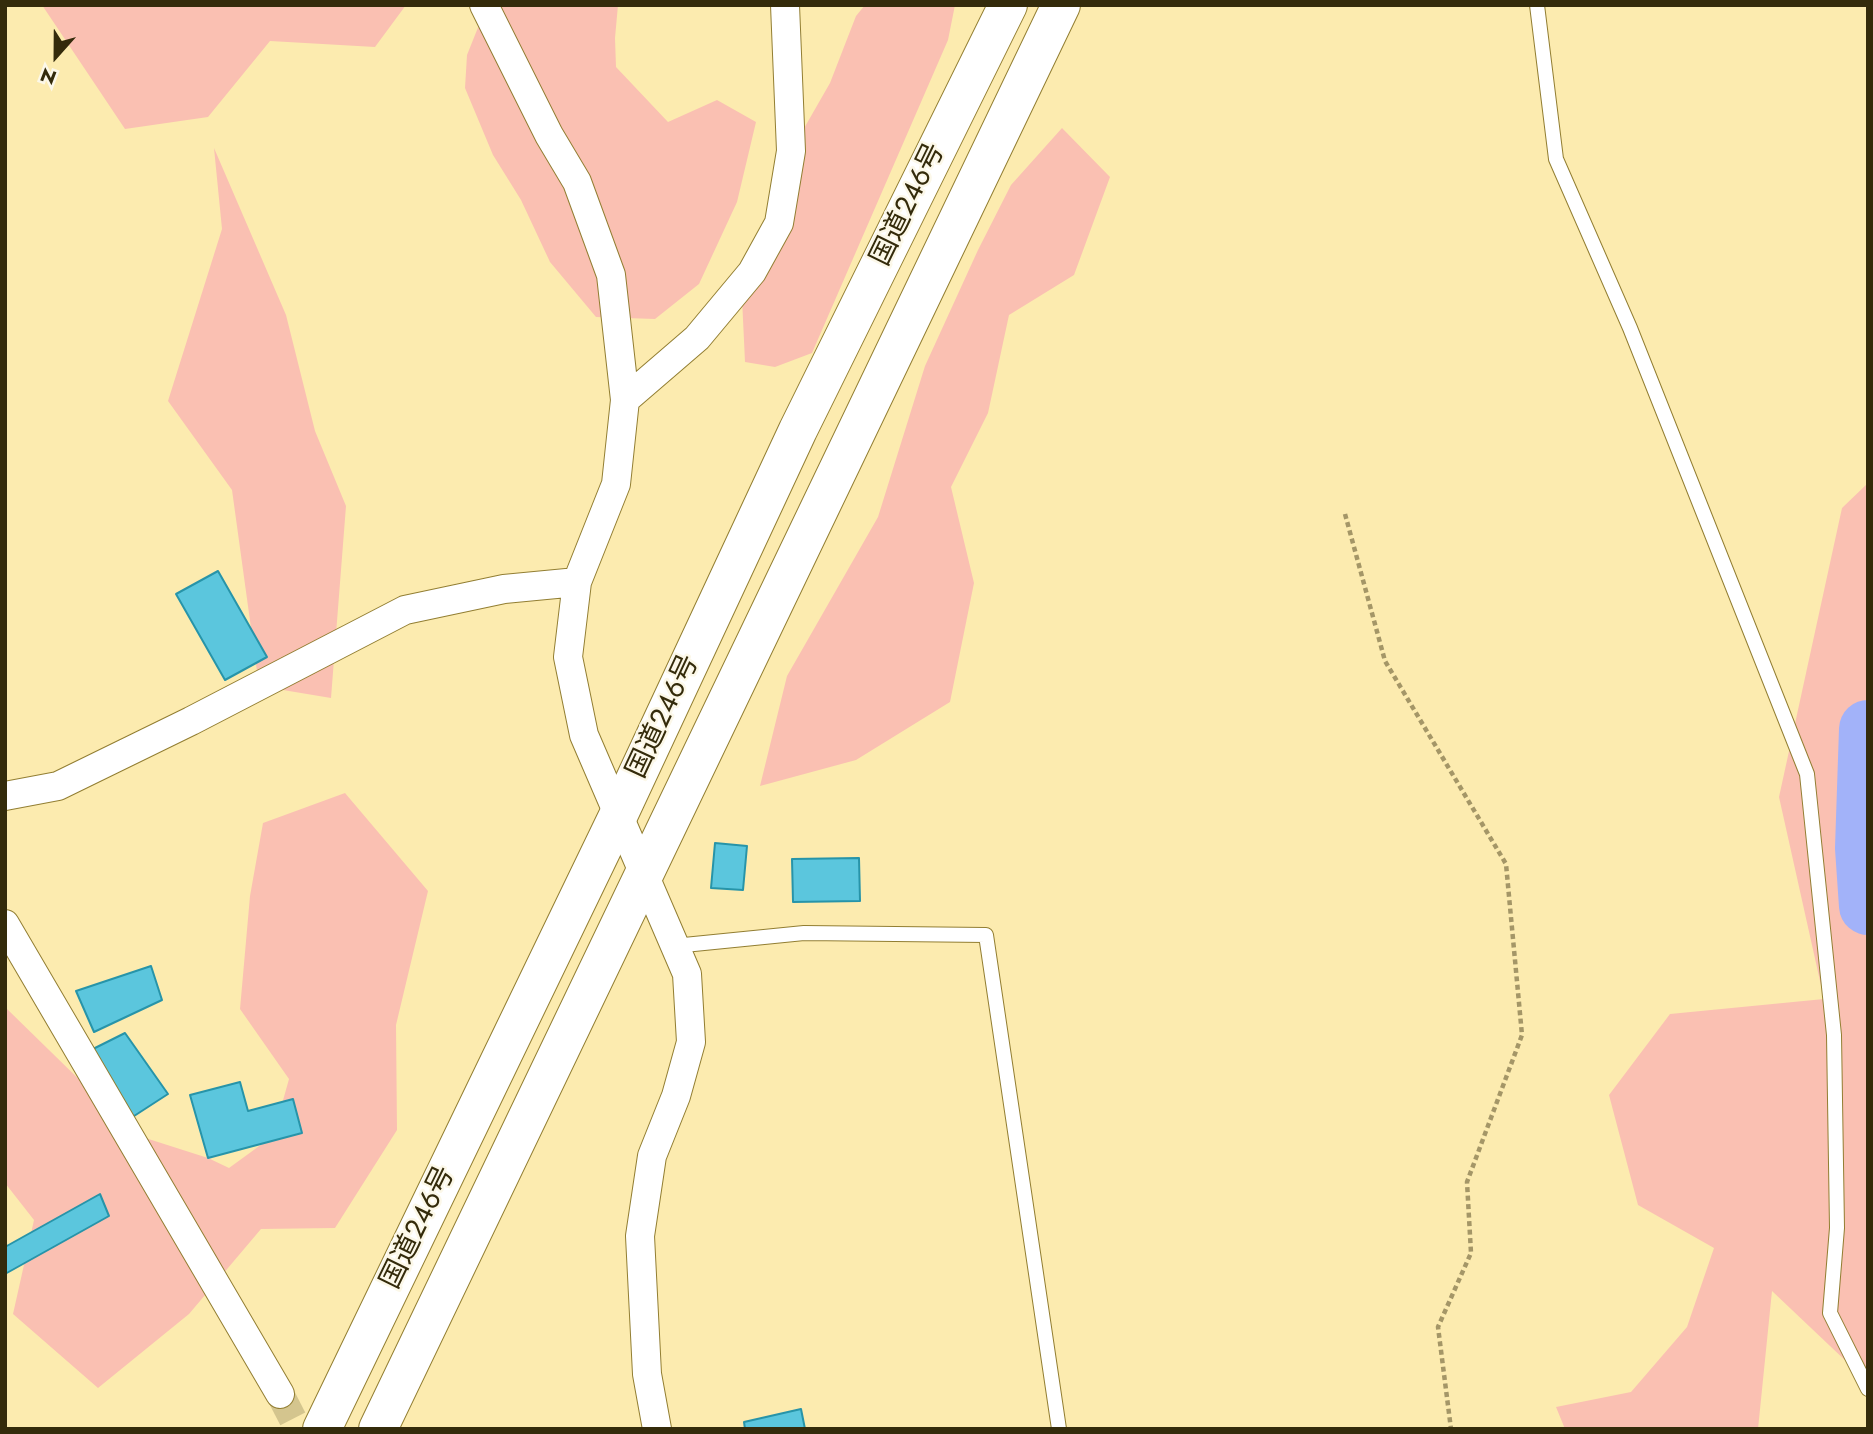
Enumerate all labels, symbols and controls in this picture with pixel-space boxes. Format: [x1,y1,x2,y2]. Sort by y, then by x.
north arrow [21,21,91,91]
text: N [36,61,60,91]
street label: 国道246号 [865,138,953,272]
street label: 国道246号 [621,650,707,784]
street label: 国道246号 [375,1161,463,1295]

